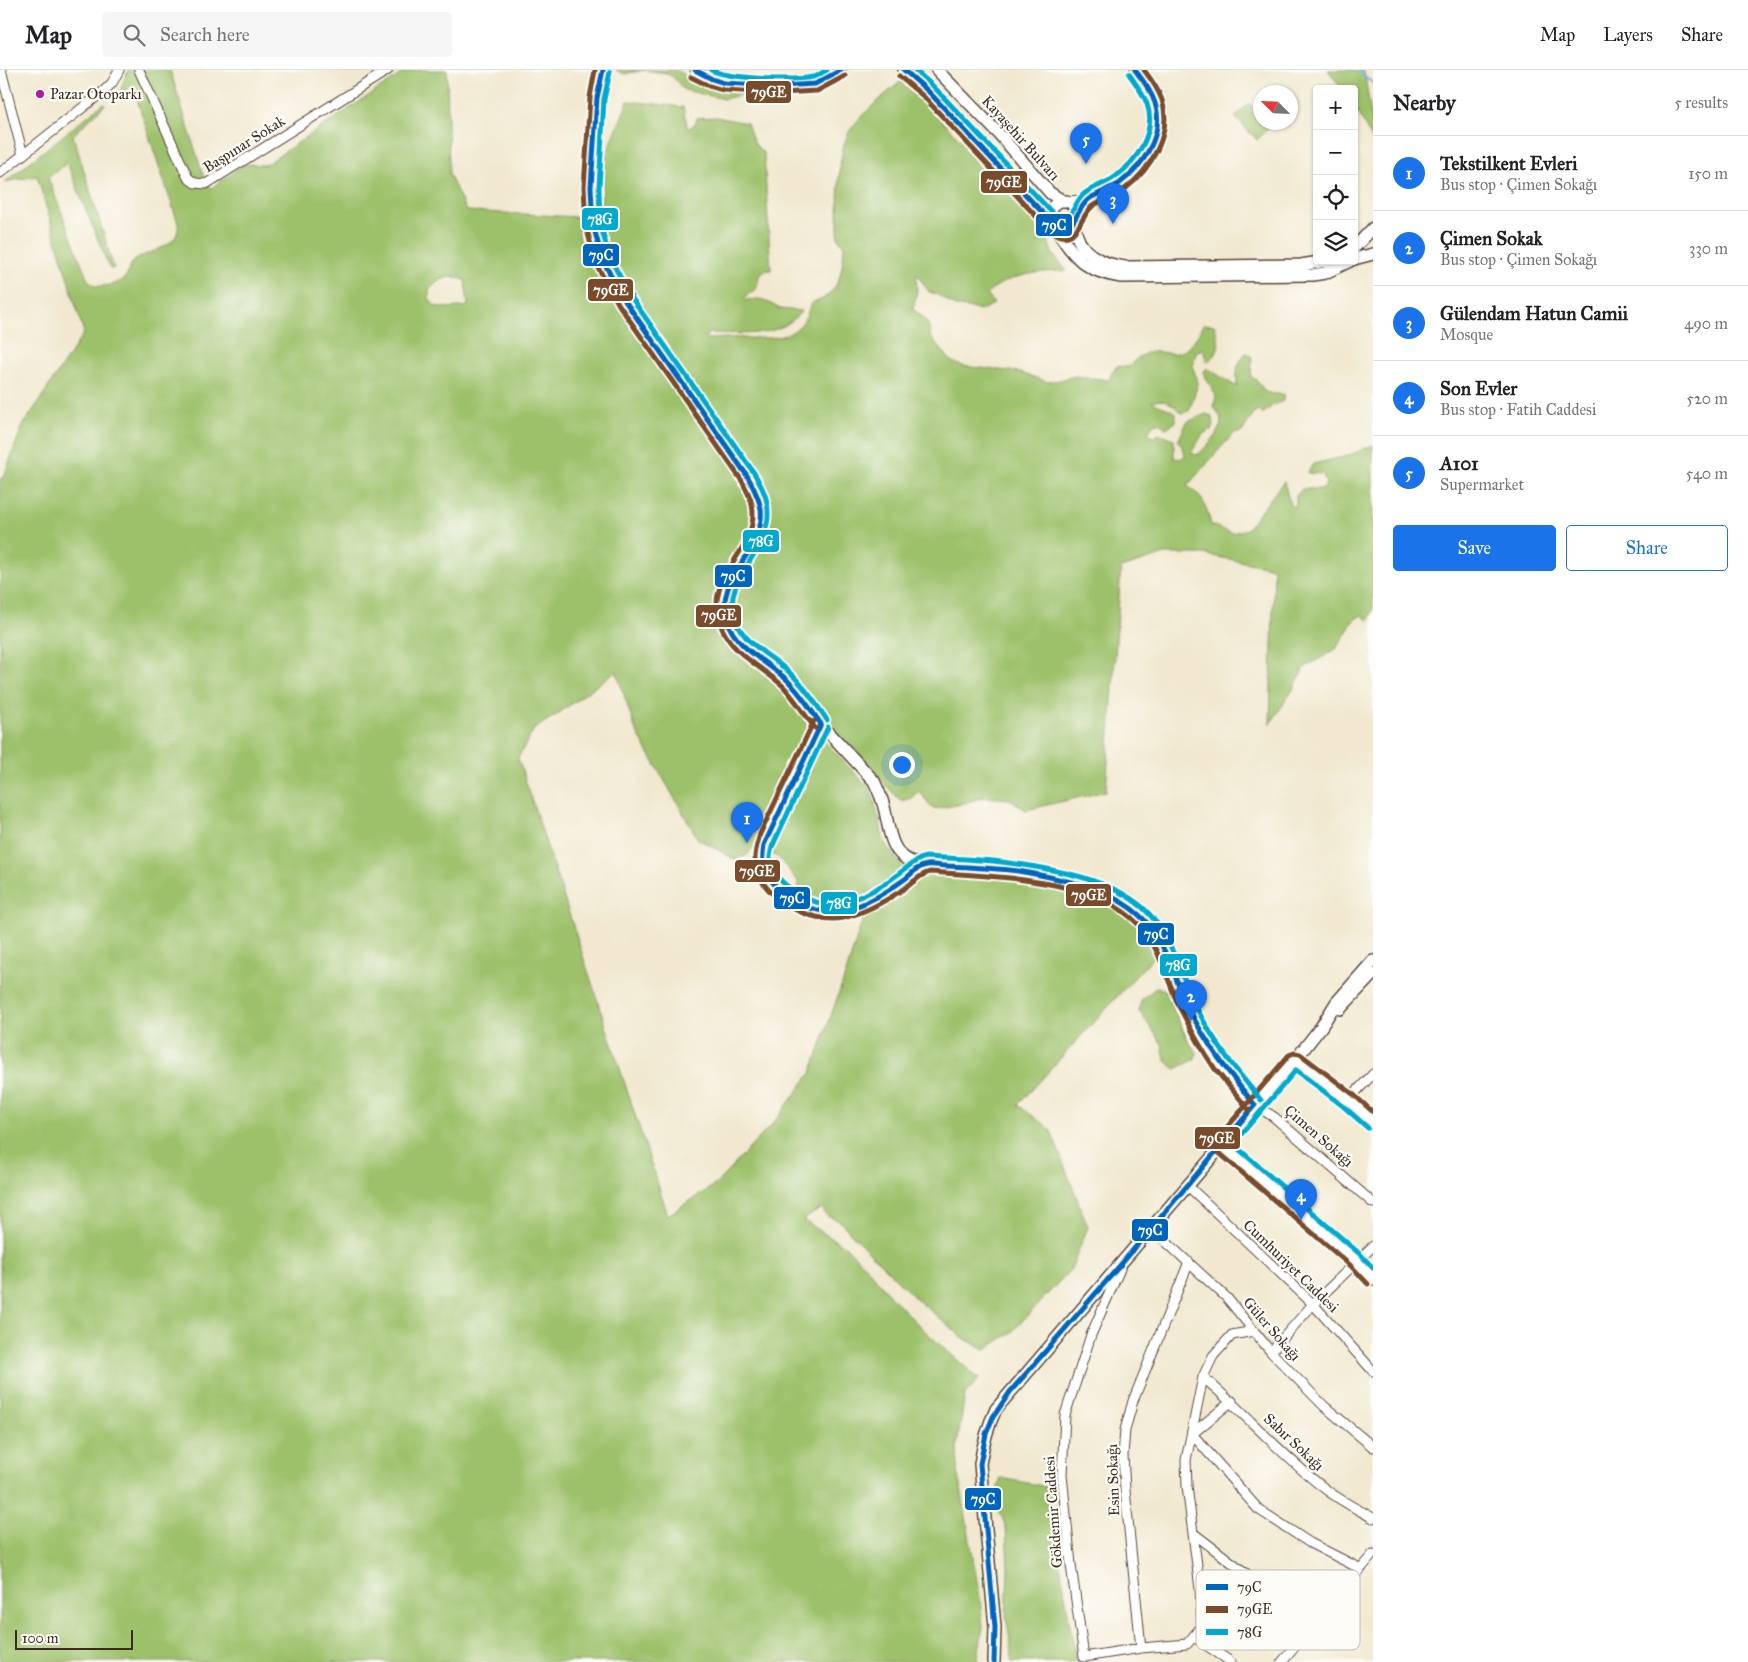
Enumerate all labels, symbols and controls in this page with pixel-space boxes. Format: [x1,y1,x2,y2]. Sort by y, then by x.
search box [102,12,452,57]
text: Map [25,20,72,50]
icon: search [120,21,148,49]
text: Search here [160,23,250,46]
text: Map [1540,24,1575,46]
text: Layers [1603,24,1653,46]
text: Share [1681,24,1723,46]
line badge: 79GE [745,80,792,104]
text: 79GE [751,84,787,102]
place label: Pazar Otoparkı [50,85,142,103]
north arrow [1253,85,1298,130]
map controls [1313,85,1358,265]
button: + [1313,85,1358,130]
marker: Pazar Otoparkı [34,88,46,100]
text: Nearby [1393,90,1456,116]
street label: Kayaşehir Bulvarı [978,92,1064,184]
text: 5 results [1674,93,1728,112]
street label: Başpınar Sokak [200,112,288,176]
pin: 5 [1070,123,1102,164]
button: − [1313,130,1358,175]
text: Tekstilkent Evleri [1440,152,1577,175]
text: 1 [1406,164,1412,183]
text: 150 m [1688,164,1728,183]
line badge: 79GE [980,170,1028,194]
text: 79GE [986,174,1022,192]
button: locate [1313,175,1358,220]
text: Bus stop · Çimen Sokağı [1440,175,1597,194]
pin: 3 [1097,183,1129,224]
line badge: 78G [581,207,619,231]
text: 78G [587,211,613,228]
line badge: 79C [1035,213,1073,237]
text: 79C [1042,217,1066,235]
button: layers [1313,220,1358,265]
text: Çimen Sokak [1440,227,1543,250]
text: 2 [1405,239,1413,258]
text: 330 m [1689,239,1728,258]
line badge: 79C [582,243,620,267]
text: 79C [589,247,613,265]
text: Bus stop · Çimen Sokağı [1440,250,1597,269]
line badge: 79GE [587,278,634,302]
text: 79GE [593,282,629,300]
text: Gülendam Hatun Camii [1440,302,1628,325]
text: 3 [1406,314,1412,333]
text: 490 m [1684,314,1728,333]
text: Mosque [1440,325,1493,344]
text: Son Evler [1440,377,1517,400]
text: 4 [1405,389,1413,408]
text: 520 m [1686,389,1728,408]
text: Bus stop · Fatih Caddesi [1440,400,1596,419]
text: A101 [1440,452,1479,475]
text: 5 [1405,464,1413,483]
text: 540 m [1686,464,1728,483]
text: Supermarket [1440,475,1524,494]
button: Save [1393,525,1556,571]
button: Share [1566,525,1728,571]
line badge: 78G [742,529,780,553]
text: 78G [748,533,774,550]
line badge: 79C [714,564,753,588]
text: 79C [721,568,745,586]
line badge: 79GE [695,604,742,628]
text: 79GE [701,607,737,625]
your location [889,752,915,778]
pin: 1 [731,802,763,843]
line badge: 79GE [734,859,781,883]
text: 79GE [739,863,775,881]
line badge: 79GE [1065,883,1112,907]
line badge: 79C [773,886,811,910]
text: 79GE [1071,887,1107,905]
text: 79C [780,890,804,908]
line badge: 78G [820,891,858,915]
text: 78G [826,895,852,912]
line badge: 79C [1137,922,1175,946]
text: 79C [1144,926,1168,944]
line badge: 78G [1159,953,1198,977]
text: 78G [1165,957,1191,974]
pin: 2 [1175,980,1207,1021]
street label: Çimen Sokağı [1281,1101,1357,1171]
line badge: 79GE [1194,1126,1241,1150]
text: 79GE [1199,1130,1235,1148]
pin: 4 [1285,1179,1317,1220]
street label: Cumhuriyet Caddesi [1240,1216,1342,1316]
line badge: 79C [1131,1218,1169,1242]
text: 79C [1138,1222,1162,1240]
street label: Güler Sokağı [1239,1293,1305,1365]
street label: Sabır Sokağı [1260,1410,1328,1474]
street label: Esin Sokağı [1103,1444,1123,1516]
street label: Gökdemir Caddesi [1040,1455,1066,1569]
line badge: 79C [964,1487,1002,1511]
text: 79C [971,1491,995,1509]
legend [1196,1570,1360,1650]
text: 79C [1237,1579,1262,1596]
text: 79GE [1237,1601,1272,1618]
text: 78G [1237,1624,1262,1641]
scale bar [15,1627,132,1650]
text: 100 m [22,1630,59,1647]

